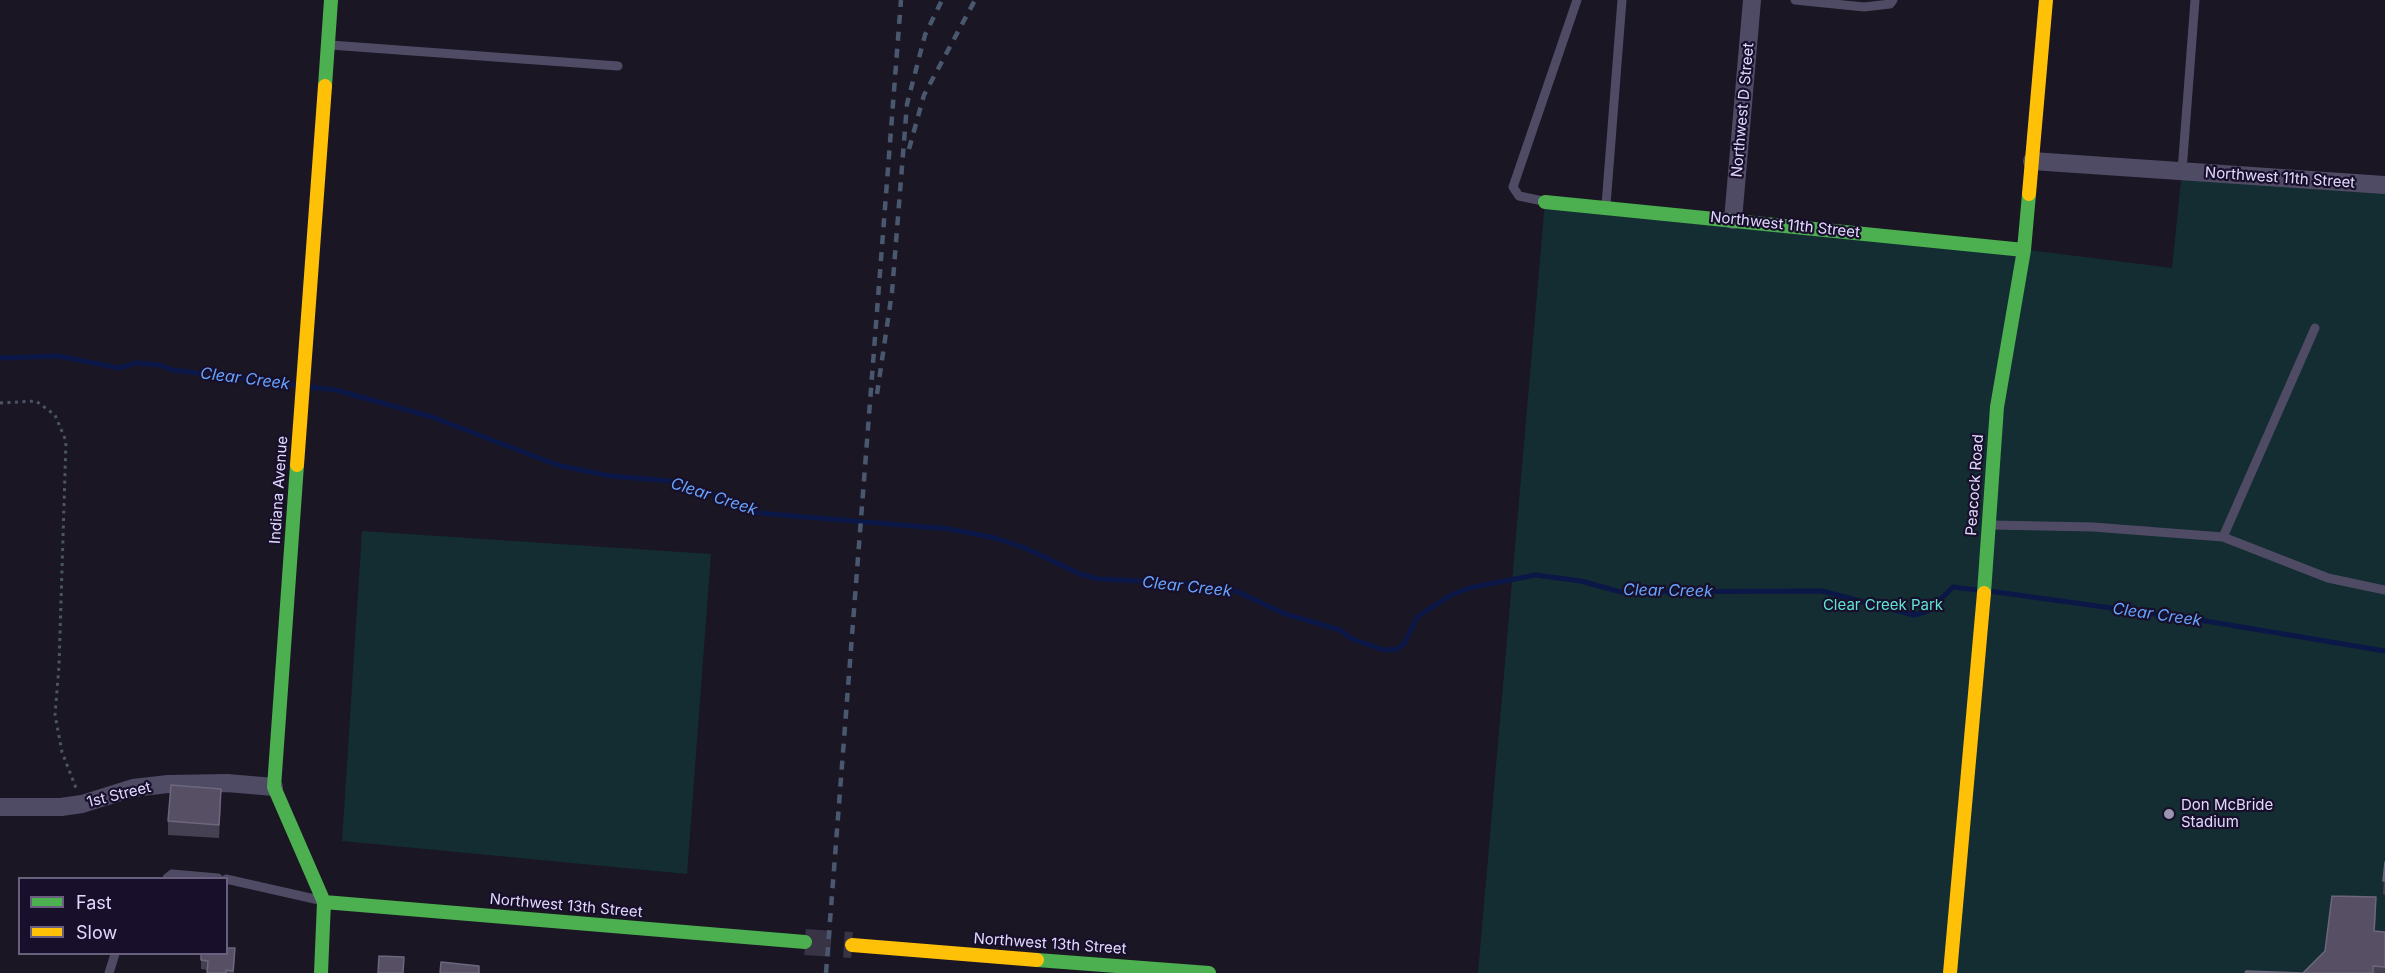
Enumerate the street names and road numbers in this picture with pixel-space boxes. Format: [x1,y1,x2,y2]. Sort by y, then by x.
street label: Northwest D Street [1728,42,1758,178]
street label: Northwest 11th Street [2204,164,2356,192]
street label: Northwest 11th Street [1709,208,1861,242]
street label: Peacock Road [1962,434,1988,536]
street label: Indiana Avenue [266,435,292,545]
street label: 1st Street [85,778,153,812]
street label: Northwest 13th Street [489,890,643,922]
street label: Northwest 13th Street [973,930,1127,958]

